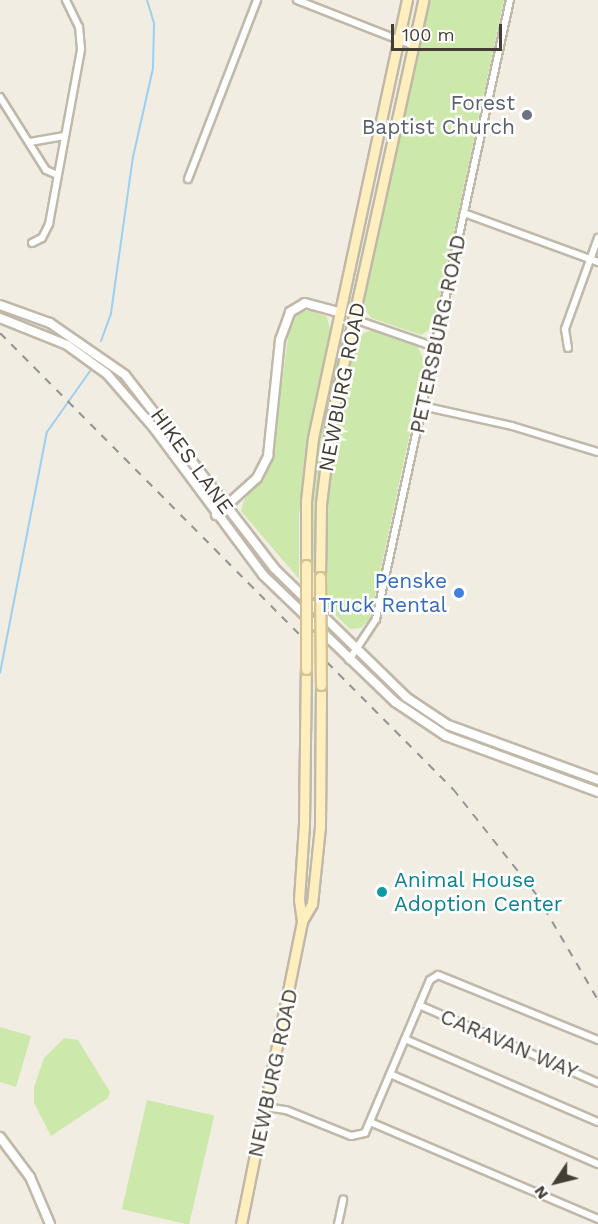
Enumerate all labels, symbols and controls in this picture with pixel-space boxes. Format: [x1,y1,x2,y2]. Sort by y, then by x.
scale bar [394,12,505,50]
text: 100 m [402,24,455,45]
place label: Forest Baptist Church [362,90,515,140]
marker: Forest Baptist Church [520,108,534,122]
street label: PETERSBURG ROAD [405,232,471,436]
street label: NEWBURG ROAD [313,300,371,474]
street label: HIKES LANE [145,403,239,519]
place label: Penske Truck Rental [318,568,447,618]
marker: Penske Truck Rental [452,586,466,600]
place label: Animal House Adoption Center [394,867,562,917]
marker: Animal House Adoption Center [375,885,389,899]
street label: NEWBURG ROAD [243,986,303,1160]
street label: CARAVAN WAY [436,1004,582,1084]
north arrow [526,1152,586,1212]
text: N [530,1182,552,1203]

